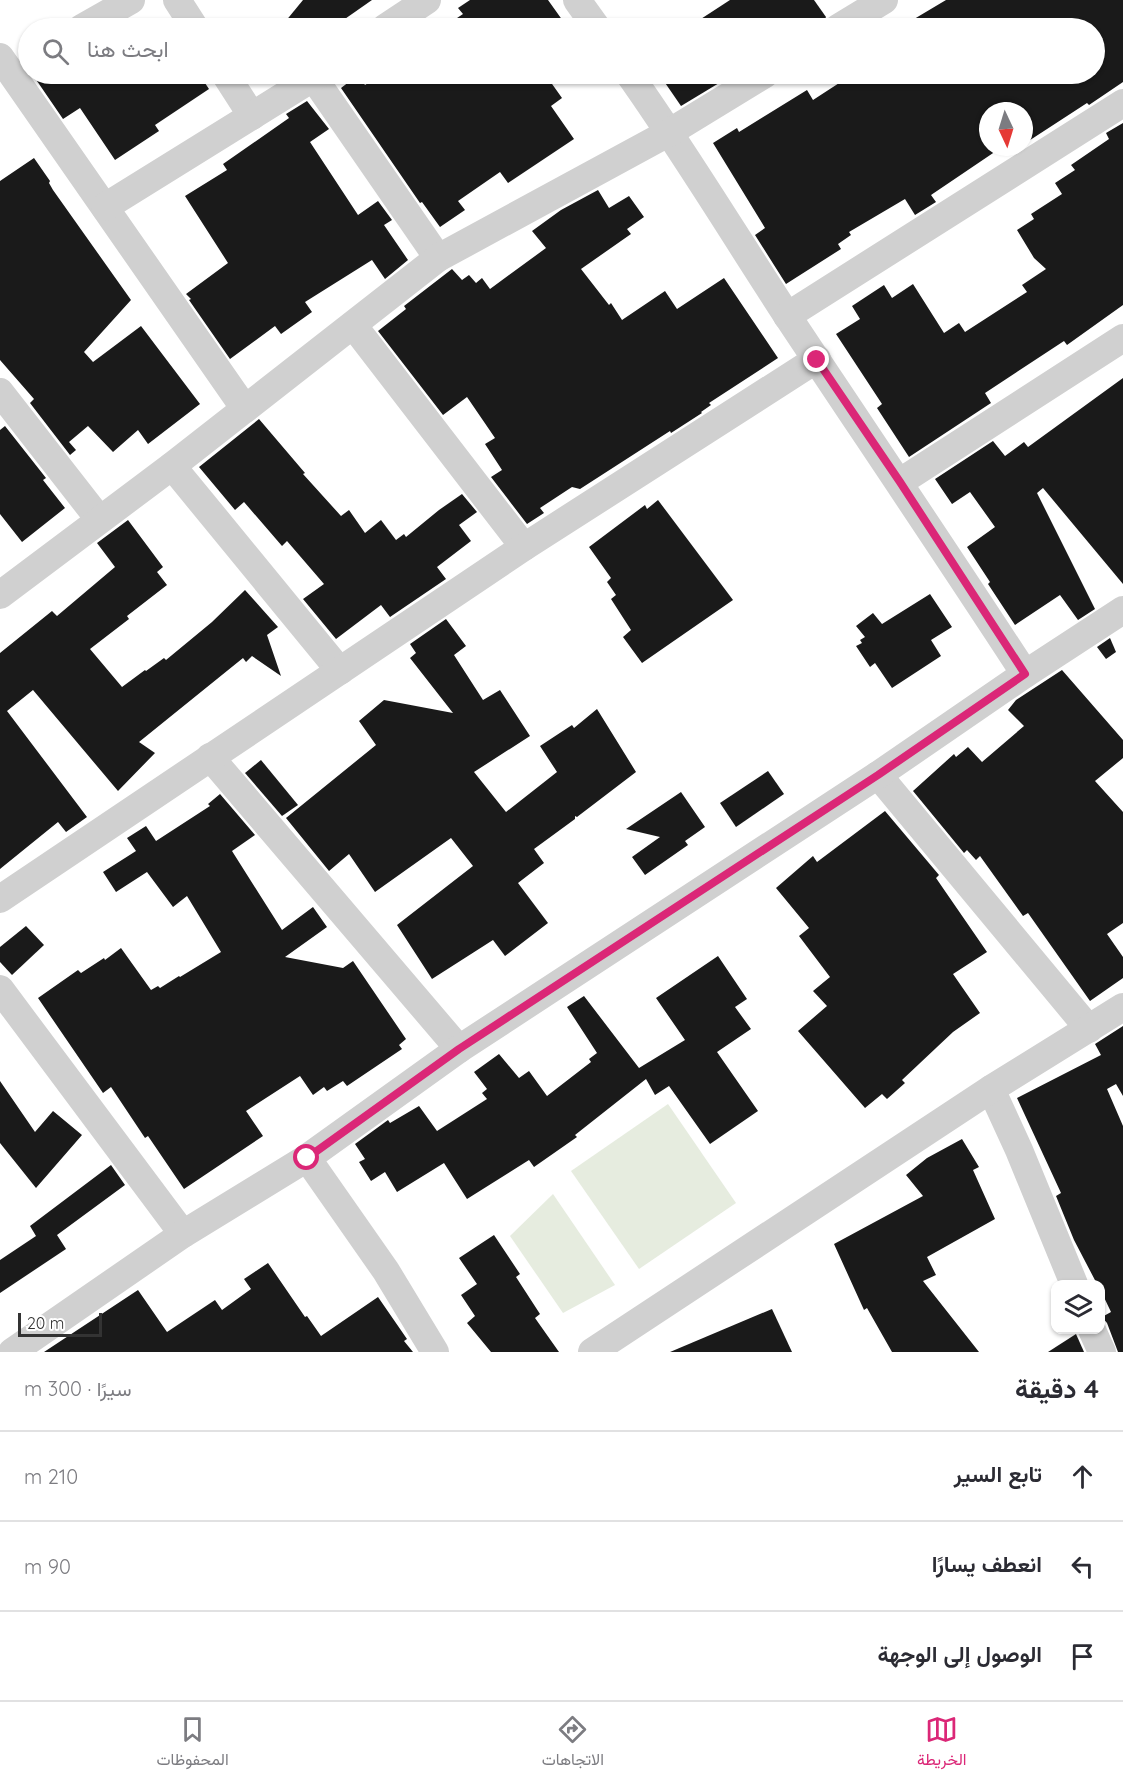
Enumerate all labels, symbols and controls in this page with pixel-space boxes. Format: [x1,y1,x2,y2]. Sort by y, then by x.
search box [18,18,1105,84]
icon: search [39,35,72,68]
text: ابحث هنا [87,35,169,63]
north arrow [979,102,1033,156]
route end [803,346,829,372]
route start [293,1144,319,1170]
map controls [1051,1280,1105,1334]
button: layers [1051,1280,1105,1334]
scale bar [18,1310,102,1338]
text: 20 m [27,1313,64,1333]
text: 4 دقيقة [1015,1372,1099,1405]
text: سيرًا · 300 m [24,1376,132,1401]
text: تابع السير [954,1460,1042,1488]
icon: ahead [1066,1460,1099,1493]
text: 210 m [24,1464,78,1489]
text: انعطف يسارًا [932,1550,1042,1578]
icon: left [1066,1550,1099,1583]
text: 90 m [24,1554,71,1579]
text: الوصول إلى الوجهة [878,1640,1042,1668]
icon: arrive [1066,1640,1099,1673]
tab: المحفوظات [157,1713,229,1774]
tab: الاتجاهات [542,1713,604,1774]
tab: الخريطة [917,1713,966,1774]

